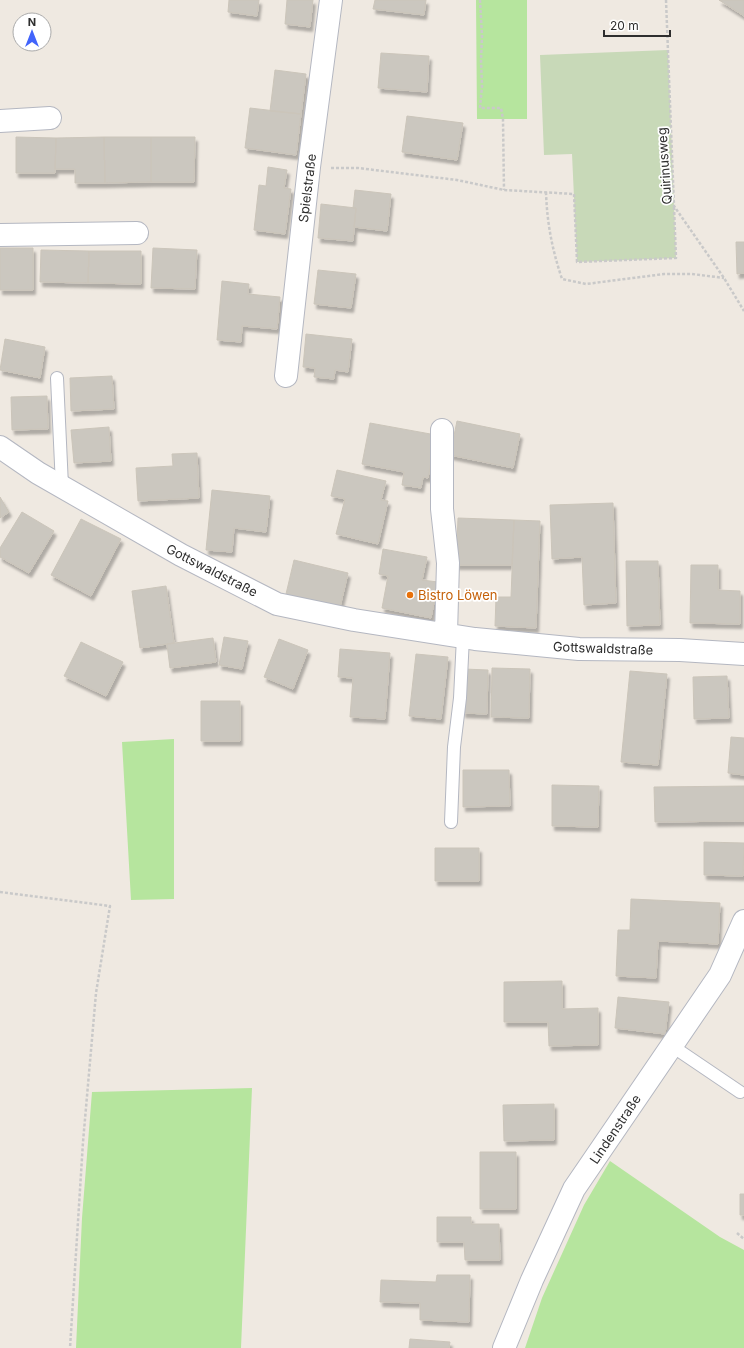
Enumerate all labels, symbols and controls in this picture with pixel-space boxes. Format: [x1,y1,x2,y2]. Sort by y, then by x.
north arrow [12,12,52,52]
scale bar [604,12,670,38]
text: N [28,15,36,29]
text: 20 m [610,18,639,33]
street label: Quirinusweg [653,127,675,205]
street label: Spielstraße [295,153,319,223]
street label: Gottswaldstraße [164,540,260,600]
place label: Bistro Löwen [418,587,497,603]
marker: Bistro Löwen [405,590,415,600]
street label: Gottswaldstraße [553,638,653,658]
street label: Lindenstraße [586,1091,644,1167]

